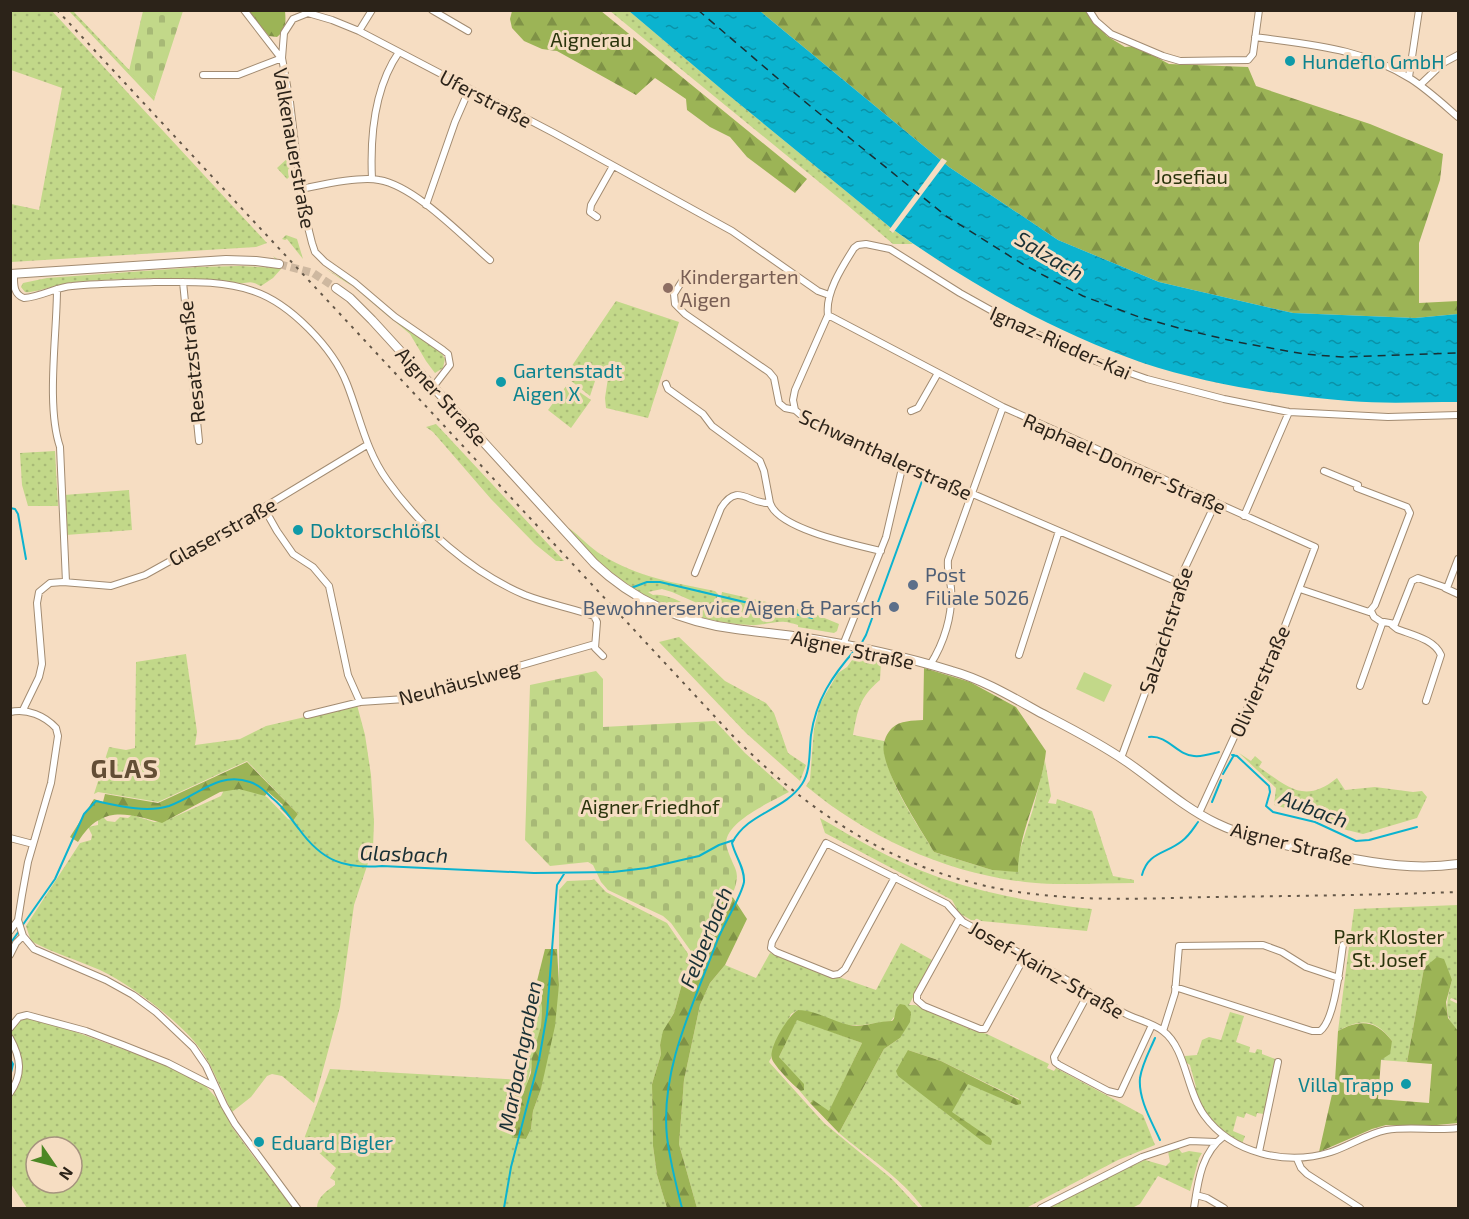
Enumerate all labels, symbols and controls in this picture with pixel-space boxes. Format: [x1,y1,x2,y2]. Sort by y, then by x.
park label: Aignerau [550,27,632,51]
place label: Hundeflo GmbH [1302,49,1445,73]
marker: Hundeflo GmbH [1283,54,1297,68]
street label: Uferstraße [436,64,536,132]
street label: Valkenauerstraße [269,66,321,230]
park label: Josefiau [1154,164,1228,188]
water label: Salzach [1011,225,1089,285]
place label: Kindergarten Aigen [680,264,799,311]
marker: Kindergarten Aigen [661,281,675,295]
street label: Resatzstraße [173,300,209,424]
street label: Ignaz-Rieder-Kai [987,300,1135,384]
street label: Aigner Straße [391,342,493,450]
place label: Gartenstadt Aigen X [513,358,623,405]
marker: Gartenstadt Aigen X [494,375,508,389]
street label: Schwanthalerstraße [796,403,976,505]
street label: Raphael-Donner-Straße [1020,407,1230,519]
street label: Glaserstraße [164,492,280,570]
place label: Doktorschlößl [310,518,440,542]
marker: Doktorschlößl [291,523,305,537]
place label: Post Filiale 5026 [925,562,1029,609]
street label: Salzachstraße [1133,564,1197,696]
marker: Post Filiale 5026 [906,578,920,592]
place label: Bewohnerservice Aigen & Parsch [583,595,882,619]
marker: Bewohnerservice Aigen & Parsch [887,600,901,614]
street label: Olivierstraße [1224,621,1294,741]
street label: Aigner Straße [789,624,917,674]
street label: Neuhäuslweg [396,654,522,710]
district label: GLAS [91,752,160,783]
water label: Aubach [1275,783,1352,832]
park label: Aigner Friedhof [580,794,720,818]
street label: Aigner Straße [1228,816,1356,870]
water label: Glasbach [359,839,449,867]
water label: Felberbach [673,883,737,991]
street label: Josef-Kainz-Straße [965,915,1129,1023]
park label: Park Kloster St. Josef [1334,924,1444,971]
water label: Marbachgraben [492,979,546,1133]
place label: Villa Trapp [1298,1072,1394,1096]
marker: Villa Trapp [1399,1077,1413,1091]
place label: Eduard Bigler [271,1130,393,1154]
north arrow [24,1135,84,1195]
marker: Eduard Bigler [252,1135,266,1149]
text: N [56,1164,78,1184]

